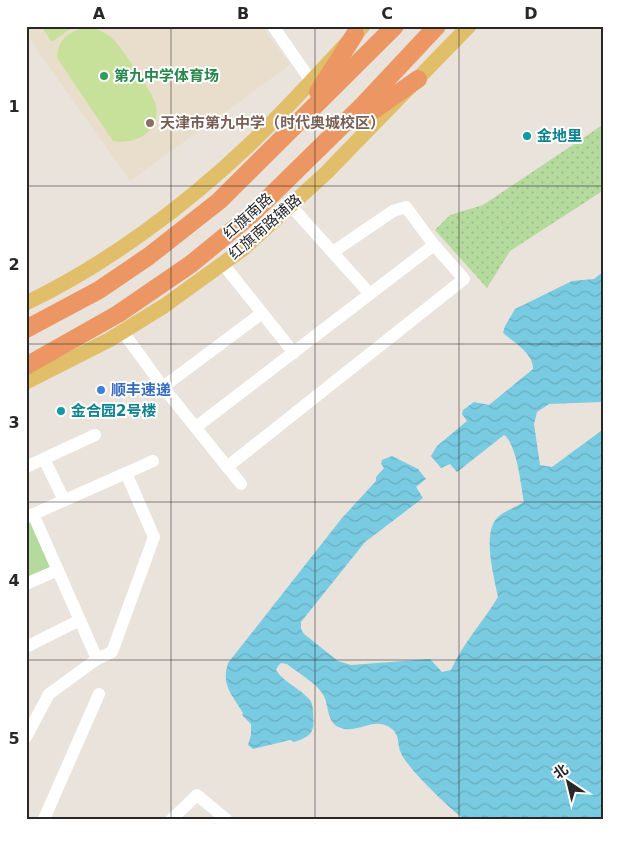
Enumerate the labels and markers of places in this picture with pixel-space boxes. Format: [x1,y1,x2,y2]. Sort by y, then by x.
place label: 第九中学体育场 [114,67,219,85]
marker: 第九中学体育场 [98,70,110,82]
place label: 天津市第九中学（时代奥城校区） [160,114,385,132]
marker: 天津市第九中学（时代奥城校区） [144,117,156,129]
place label: 金地里 [537,127,582,145]
marker: 金地里 [521,130,533,142]
place label: 顺丰速递 [111,381,171,399]
marker: 顺丰速递 [95,384,107,396]
place label: 金合园2号楼 [71,402,156,420]
marker: 金合园2号楼 [55,405,67,417]

